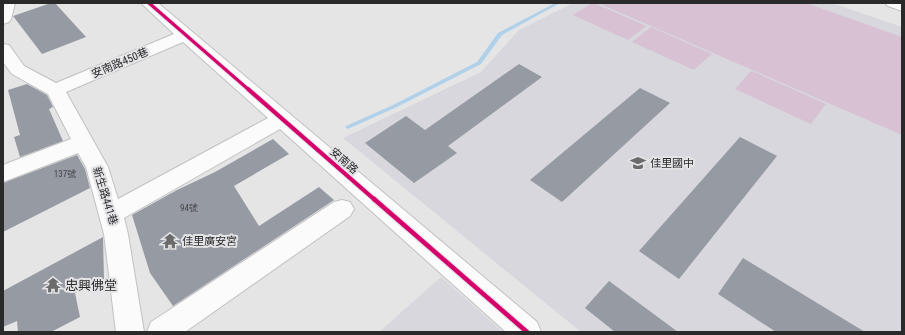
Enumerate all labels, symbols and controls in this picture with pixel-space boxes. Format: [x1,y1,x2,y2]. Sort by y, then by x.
street label: 安南路450巷 [90,45,150,81]
street label: 安南路 [327,145,361,177]
school or university icon: 佳里國中 [629,154,647,172]
place label: 佳里國中 [650,157,694,170]
street label: 新生路441巷 [90,165,120,227]
house number: 137號 [54,169,76,179]
house number: 94號 [180,203,198,213]
temple icon: 佳里廣安宮 [161,232,179,250]
place label: 佳里廣安宮 [182,235,237,248]
temple icon: 忠興佛堂 [44,276,62,294]
place label: 忠興佛堂 [65,278,117,293]

